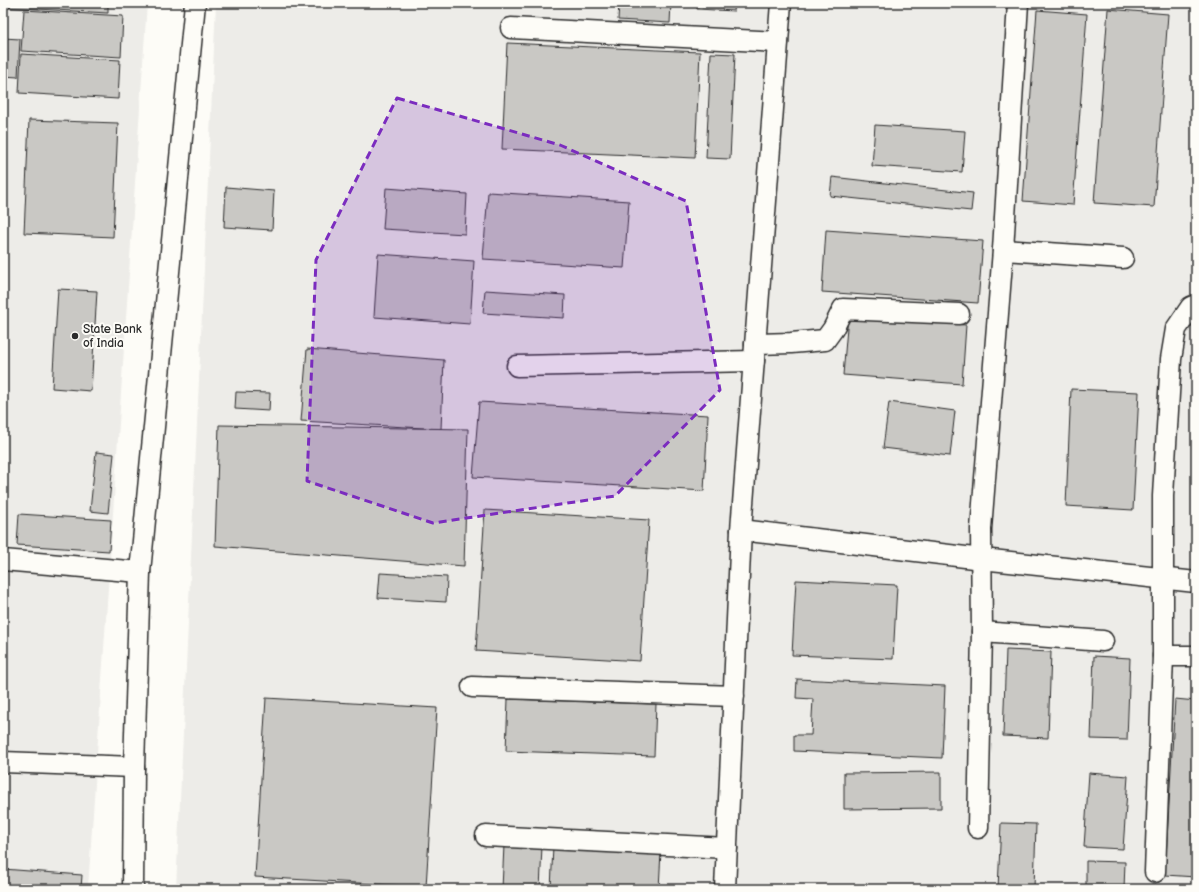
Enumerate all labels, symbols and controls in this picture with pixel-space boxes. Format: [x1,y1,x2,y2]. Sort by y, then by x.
place label: State Bank of India [83,322,142,351]
marker: State Bank of India [70,331,80,341]

